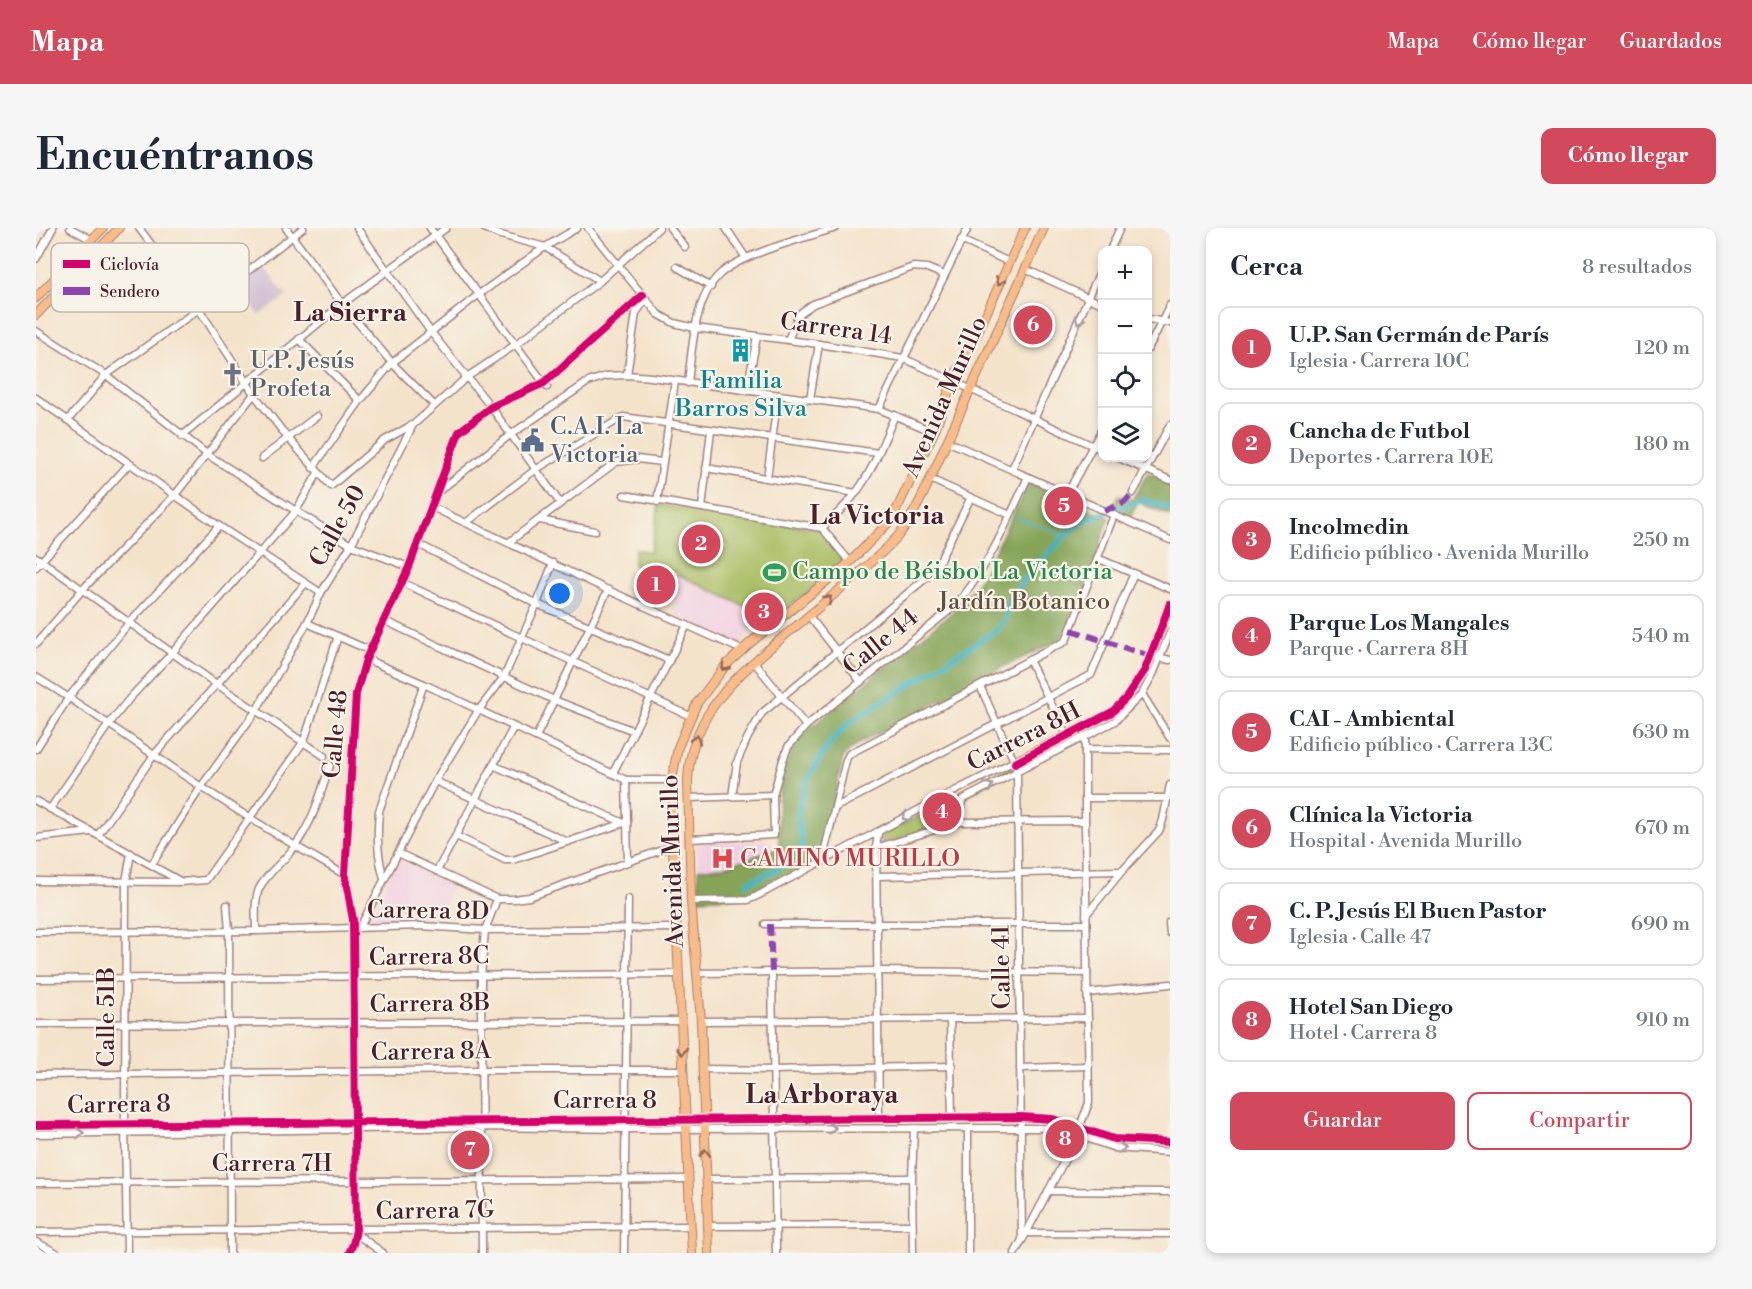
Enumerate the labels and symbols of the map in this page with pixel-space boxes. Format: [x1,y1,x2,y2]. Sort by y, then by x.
legend [51,243,249,312]
text: Ciclovía [100,255,160,275]
one-way arrow [995,275,1007,286]
text: Sendero [100,282,160,302]
district label: La Sierra [293,297,408,329]
pin: 6 [1014,302,1052,348]
street label: Carrera 14 [778,306,894,352]
street label: Avenida Murillo [896,312,994,483]
one-way arrow [1074,314,1086,325]
building icon: Familia Barros Silva [728,338,754,364]
place label: U.P. Jesús Profeta [250,346,354,404]
church icon: U.P. Jesús Profeta [219,362,245,388]
place label: Familia Barros Silva [674,366,808,424]
place label: C.A.I. La Victoria [549,412,644,470]
public building icon: C.A.I. La Victoria [519,428,545,454]
street label: Calle 50 [303,480,373,572]
pin: 5 [1044,484,1084,528]
district label: La Victoria [810,500,945,532]
pin: 2 [682,522,720,566]
place label: Campo de Béisbol La Victoria [792,557,1113,587]
sports icon: Campo de Béisbol La Victoria [761,559,787,585]
pin: 1 [636,562,676,608]
your location [545,579,574,608]
park label: Jardín Botanico [937,587,1110,617]
pin: 3 [744,590,784,634]
one-way arrow [821,595,832,606]
street label: Calle 44 [837,602,925,682]
one-way arrow [721,660,732,671]
street label: Calle 48 [317,688,355,780]
street label: Carrera 8H [962,696,1086,778]
one-way arrow [689,734,702,745]
street label: Avenida Murillo [655,774,691,949]
one-way arrow [983,782,994,794]
pin: 4 [922,790,962,834]
one-way arrow [902,810,912,821]
place label: CAMINO MURILLO [740,844,960,874]
hospital icon: CAMINO MURILLO [709,846,735,872]
street label: Carrera 8D [366,895,490,927]
street label: Calle 41 [986,924,1018,1010]
street label: Carrera 8C [369,941,489,973]
street label: Calle 51B [92,967,122,1067]
street label: Carrera 8B [369,988,491,1020]
street label: Carrera 8A [371,1036,492,1068]
one-way arrow [676,1047,689,1056]
district label: La Arboraya [746,1079,899,1111]
street label: Carrera 8 [553,1086,657,1116]
street label: Carrera 8 [67,1089,171,1121]
pin: 8 [1046,1116,1084,1162]
one-way arrow [827,1122,836,1134]
one-way arrow [76,1127,85,1139]
pin: 7 [450,1128,490,1172]
one-way arrow [1118,1142,1127,1154]
one-way arrow [699,1148,711,1157]
street label: Carrera 7H [212,1149,332,1179]
street label: Carrera 7G [375,1195,495,1227]

